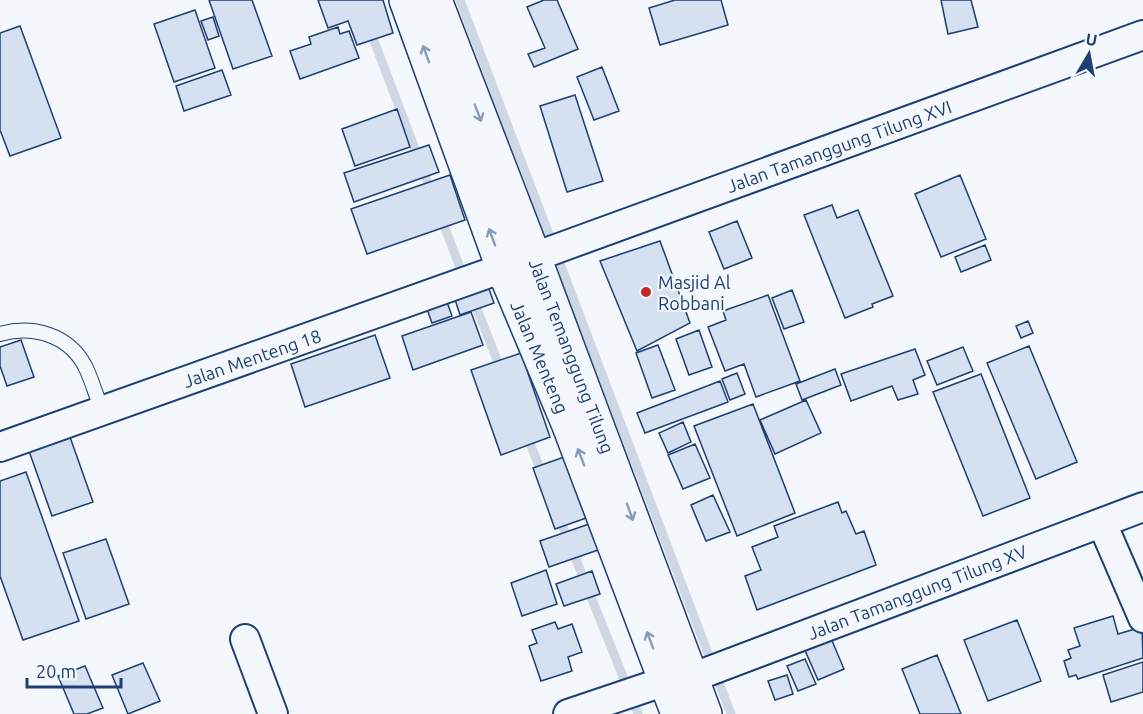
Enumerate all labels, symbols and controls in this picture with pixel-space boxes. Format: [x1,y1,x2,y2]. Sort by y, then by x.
north arrow [1059,24,1119,84]
text: U [1085,29,1099,49]
one-way arrow [420,45,431,64]
street label: Jalan Tamanggung Tilung XVI [724,96,954,196]
one-way arrow [474,104,485,122]
one-way arrow [486,228,497,247]
street label: Jalan Temanggung Tilung [526,256,618,456]
place label: Masjid Al Robbani [658,272,731,313]
marker: Masjid Al Robbani [639,285,653,299]
street label: Jalan Menteng [507,298,573,416]
street label: Jalan Menteng 18 [180,325,324,391]
one-way arrow [574,448,585,467]
one-way arrow [625,502,636,520]
street label: Jalan Tamanggung Tilung XV [805,541,1030,643]
one-way arrow [644,631,655,649]
scale bar [27,651,122,689]
text: 20 m [36,661,76,681]

